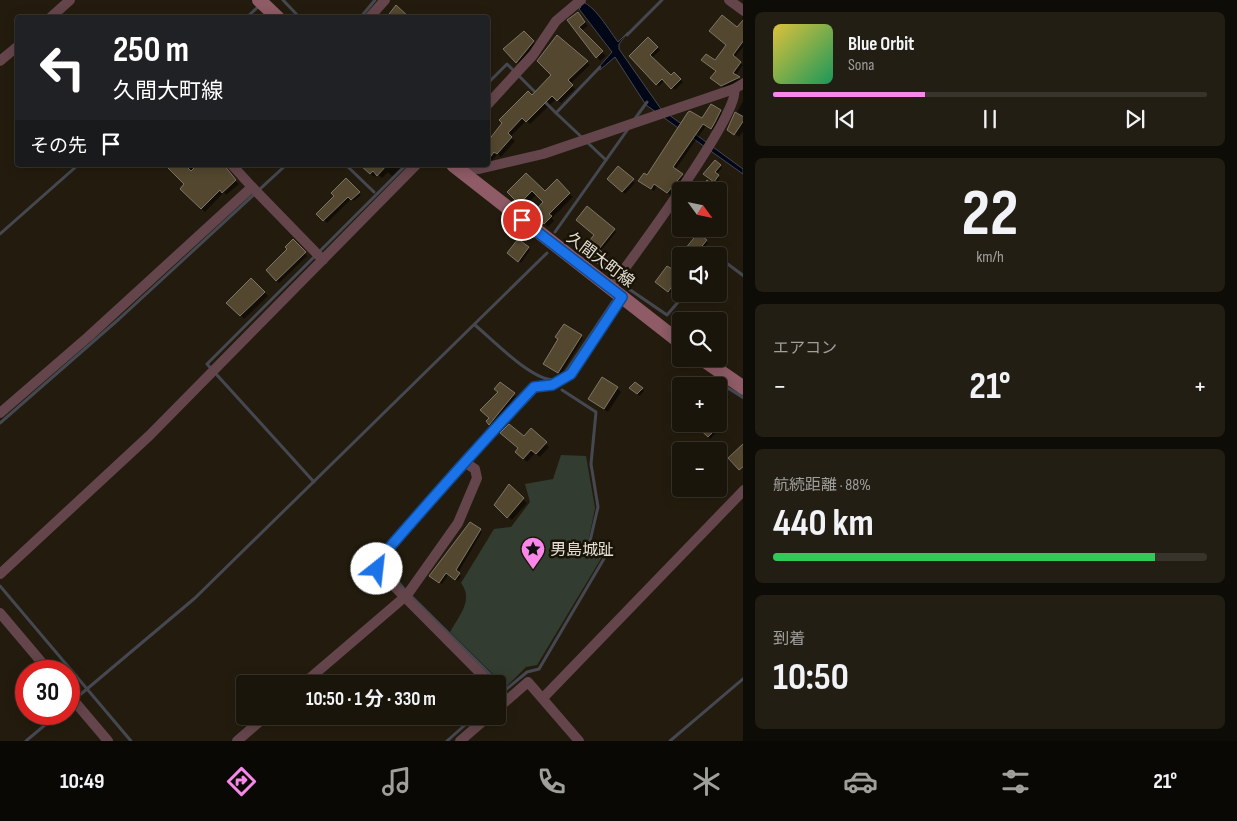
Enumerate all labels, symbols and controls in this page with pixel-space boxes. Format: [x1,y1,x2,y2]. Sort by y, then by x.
text: 250 m [113,29,189,72]
text: Blue Orbit [848,33,914,56]
icon: left [30,35,95,100]
text: Sona [848,56,875,75]
text: 久間大町線 [113,78,223,105]
icon: previous [831,105,859,133]
icon: pause [976,105,1004,133]
icon: next [1121,105,1149,133]
icon: arrive [97,130,125,158]
text: その先 [30,135,87,158]
text: 22 [962,176,1018,254]
north arrow [672,182,728,238]
map controls [672,182,727,497]
pin [501,199,543,241]
icon: arrive [508,206,536,234]
street label: 久間大町線 [562,229,638,292]
button: sound [672,247,727,302]
text: km/h [976,248,1004,267]
button: search [672,312,727,367]
text: エアコン [773,339,837,358]
text: 21° [969,364,1011,409]
text: − [773,370,787,403]
text: + [1193,370,1207,403]
button: + [672,377,727,432]
button: − [672,442,727,497]
text: 航続距離 · 88% [773,476,871,495]
text: 440 km [773,501,874,546]
place icon: 男島城趾 [520,536,546,570]
place label: 男島城趾 [550,541,614,560]
position arrow [350,542,402,594]
text: 到着 [773,630,805,649]
text: 10:50 [773,655,849,700]
speed limit sign: 30 [15,660,80,725]
text: 10:50 · 1 分 · 330 m [306,688,436,711]
icon: directions [224,764,259,799]
icon: music [379,764,414,799]
icon: phone [534,764,569,799]
icon: climate [689,764,724,799]
icon: car [843,764,878,799]
icon: filters [998,764,1033,799]
text: 10:49 [60,768,104,795]
text: 21° [1153,768,1177,795]

